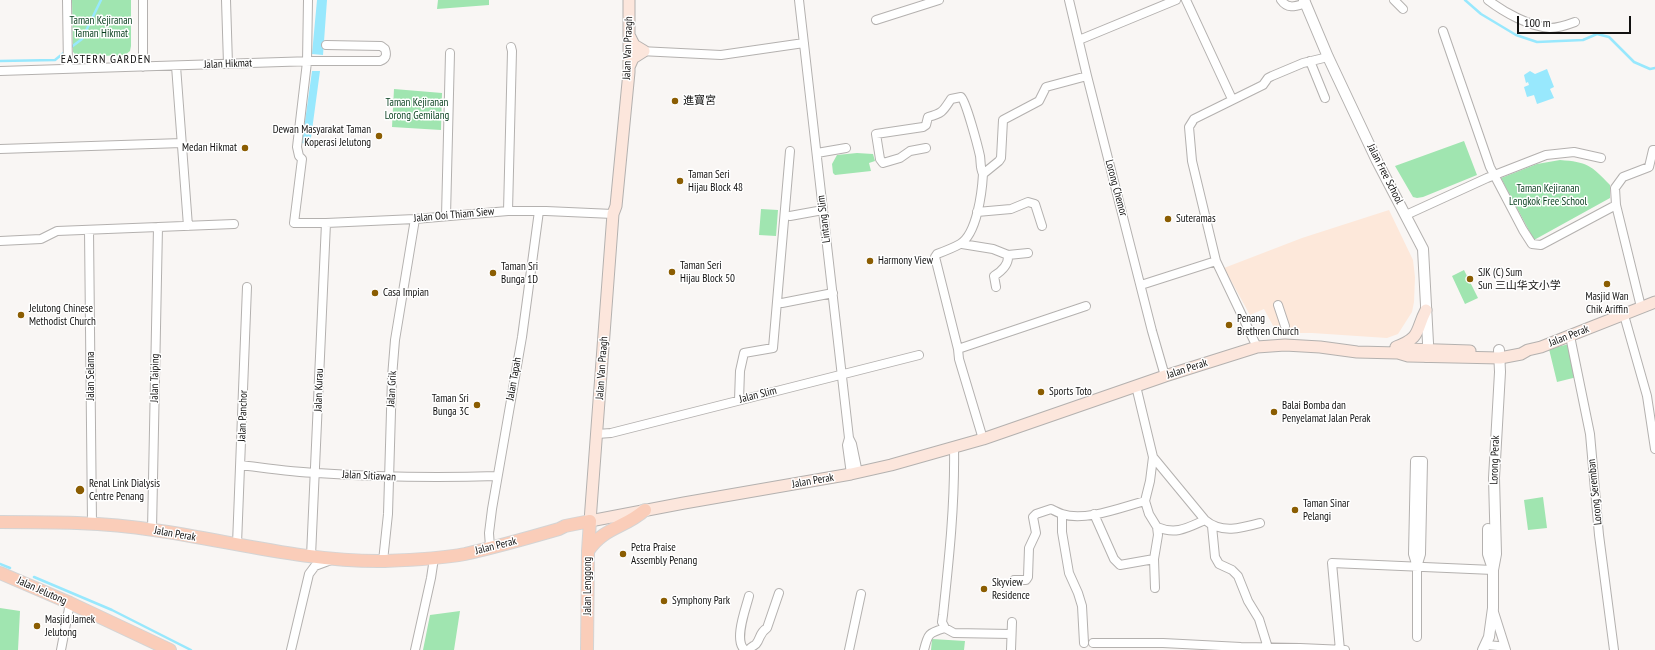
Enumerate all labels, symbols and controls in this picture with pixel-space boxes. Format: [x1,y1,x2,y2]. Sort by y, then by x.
scale bar [1519,8,1633,34]
park label: Taman Kejiranan Taman Hikmat [70,14,132,40]
text: 100 m [1524,15,1551,30]
street label: Jalan Van Praagh [620,16,636,80]
district label: EASTERN GARDEN [61,53,151,67]
street label: Jalan Hikmat [204,57,252,71]
place label: 進寶宮 [683,94,716,108]
park label: Taman Kejiranan Lorong Gemilang [385,96,449,122]
marker: 進寶宮 [670,96,680,106]
place label: Dewan Masyarakat Taman Koperasi Jelutong [273,123,371,149]
marker: Dewan Masyarakat Taman Koperasi Jelutong [374,131,384,141]
place label: Medan Hikmat [182,141,237,155]
street label: Jalan Free School [1364,142,1406,206]
marker: Medan Hikmat [240,143,250,153]
street label: Lorong Chemor [1102,158,1130,218]
place label: Taman Seri Hijau Block 48 [688,168,743,194]
marker: Taman Seri Hijau Block 48 [675,176,685,186]
park label: Taman Kejiranan Lengkok Free School [1509,182,1587,208]
street label: Lintang Slim [815,194,833,244]
street label: Jalan Ooi Thiam Siew [413,205,495,225]
place label: Suteramas [1176,212,1216,226]
marker: Suteramas [1163,214,1173,224]
place label: Harmony View [878,254,933,268]
marker: Harmony View [865,256,875,266]
place label: Taman Seri Hijau Block 50 [680,259,735,285]
place label: Taman Sri Bunga 1D [501,260,538,286]
place label: SJK (C) Sum Sun 三山华文小学 [1478,266,1561,292]
marker: Taman Seri Hijau Block 50 [667,267,677,277]
marker: Taman Sri Bunga 1D [488,268,498,278]
marker: SJK (C) Sum Sun 三山华文小学 [1465,274,1475,284]
marker: Masjid Wan Chik Ariffin [1602,279,1612,289]
place label: Casa Impian [383,286,429,300]
marker: Casa Impian [370,288,380,298]
place label: Masjid Wan Chik Ariffin [1585,290,1629,316]
place label: Jelutong Chinese Methodist Church [29,302,96,328]
marker: Jelutong Chinese Methodist Church [16,310,26,320]
place label: Penang Brethren Church [1237,312,1299,338]
marker: Penang Brethren Church [1224,320,1234,330]
street label: Jalan Perak [1547,322,1591,350]
street label: Jalan Van Praagh [593,336,611,400]
street label: Jalan Selama [84,352,98,400]
street label: Jalan Taiping [148,354,162,402]
street label: Jalan Tapah [504,356,524,402]
street label: Jalan Perak [1165,356,1209,382]
street label: Jalan Kurau [312,368,326,412]
street label: Jalan Grik [384,371,400,407]
street label: Jalan Slim [738,384,778,406]
place label: Sports Toto [1049,385,1092,399]
marker: Sports Toto [1036,387,1046,397]
street label: Jalan Panchor [236,390,250,442]
place label: Taman Sri Bunga 3C [432,392,469,418]
place label: Balai Bomba dan Penyelamat Jalan Perak [1282,399,1371,425]
marker: Taman Sri Bunga 3C [472,400,482,410]
marker: Balai Bomba dan Penyelamat Jalan Perak [1269,407,1279,417]
street label: Lorong Perak [1488,435,1502,485]
street label: Lorong Seremban [1585,458,1605,526]
street label: Jalan Sitiawan [342,468,396,484]
street label: Jalan Perak [791,471,835,491]
place label: Renal Link Dialysis Centre Penang [89,477,160,503]
marker: Renal Link Dialysis Centre Penang [74,484,86,496]
place label: Taman Sinar Pelangi [1303,497,1349,523]
marker: Taman Sinar Pelangi [1290,505,1300,515]
street label: Jalan Perak [153,524,197,544]
street label: Jalan Perak [474,535,518,557]
place label: Petra Praise Assembly Penang [631,541,697,567]
marker: Petra Praise Assembly Penang [618,549,628,559]
street label: Jalan Lenggong [581,557,595,615]
street label: Jalan Jelutong [15,574,69,608]
place label: Skyview Residence [992,576,1030,602]
marker: Skyview Residence [979,584,989,594]
place label: Symphony Park [672,594,730,608]
marker: Symphony Park [659,596,669,606]
place label: Masjid Jamek Jelutong [45,613,95,639]
marker: Masjid Jamek Jelutong [32,621,42,631]

